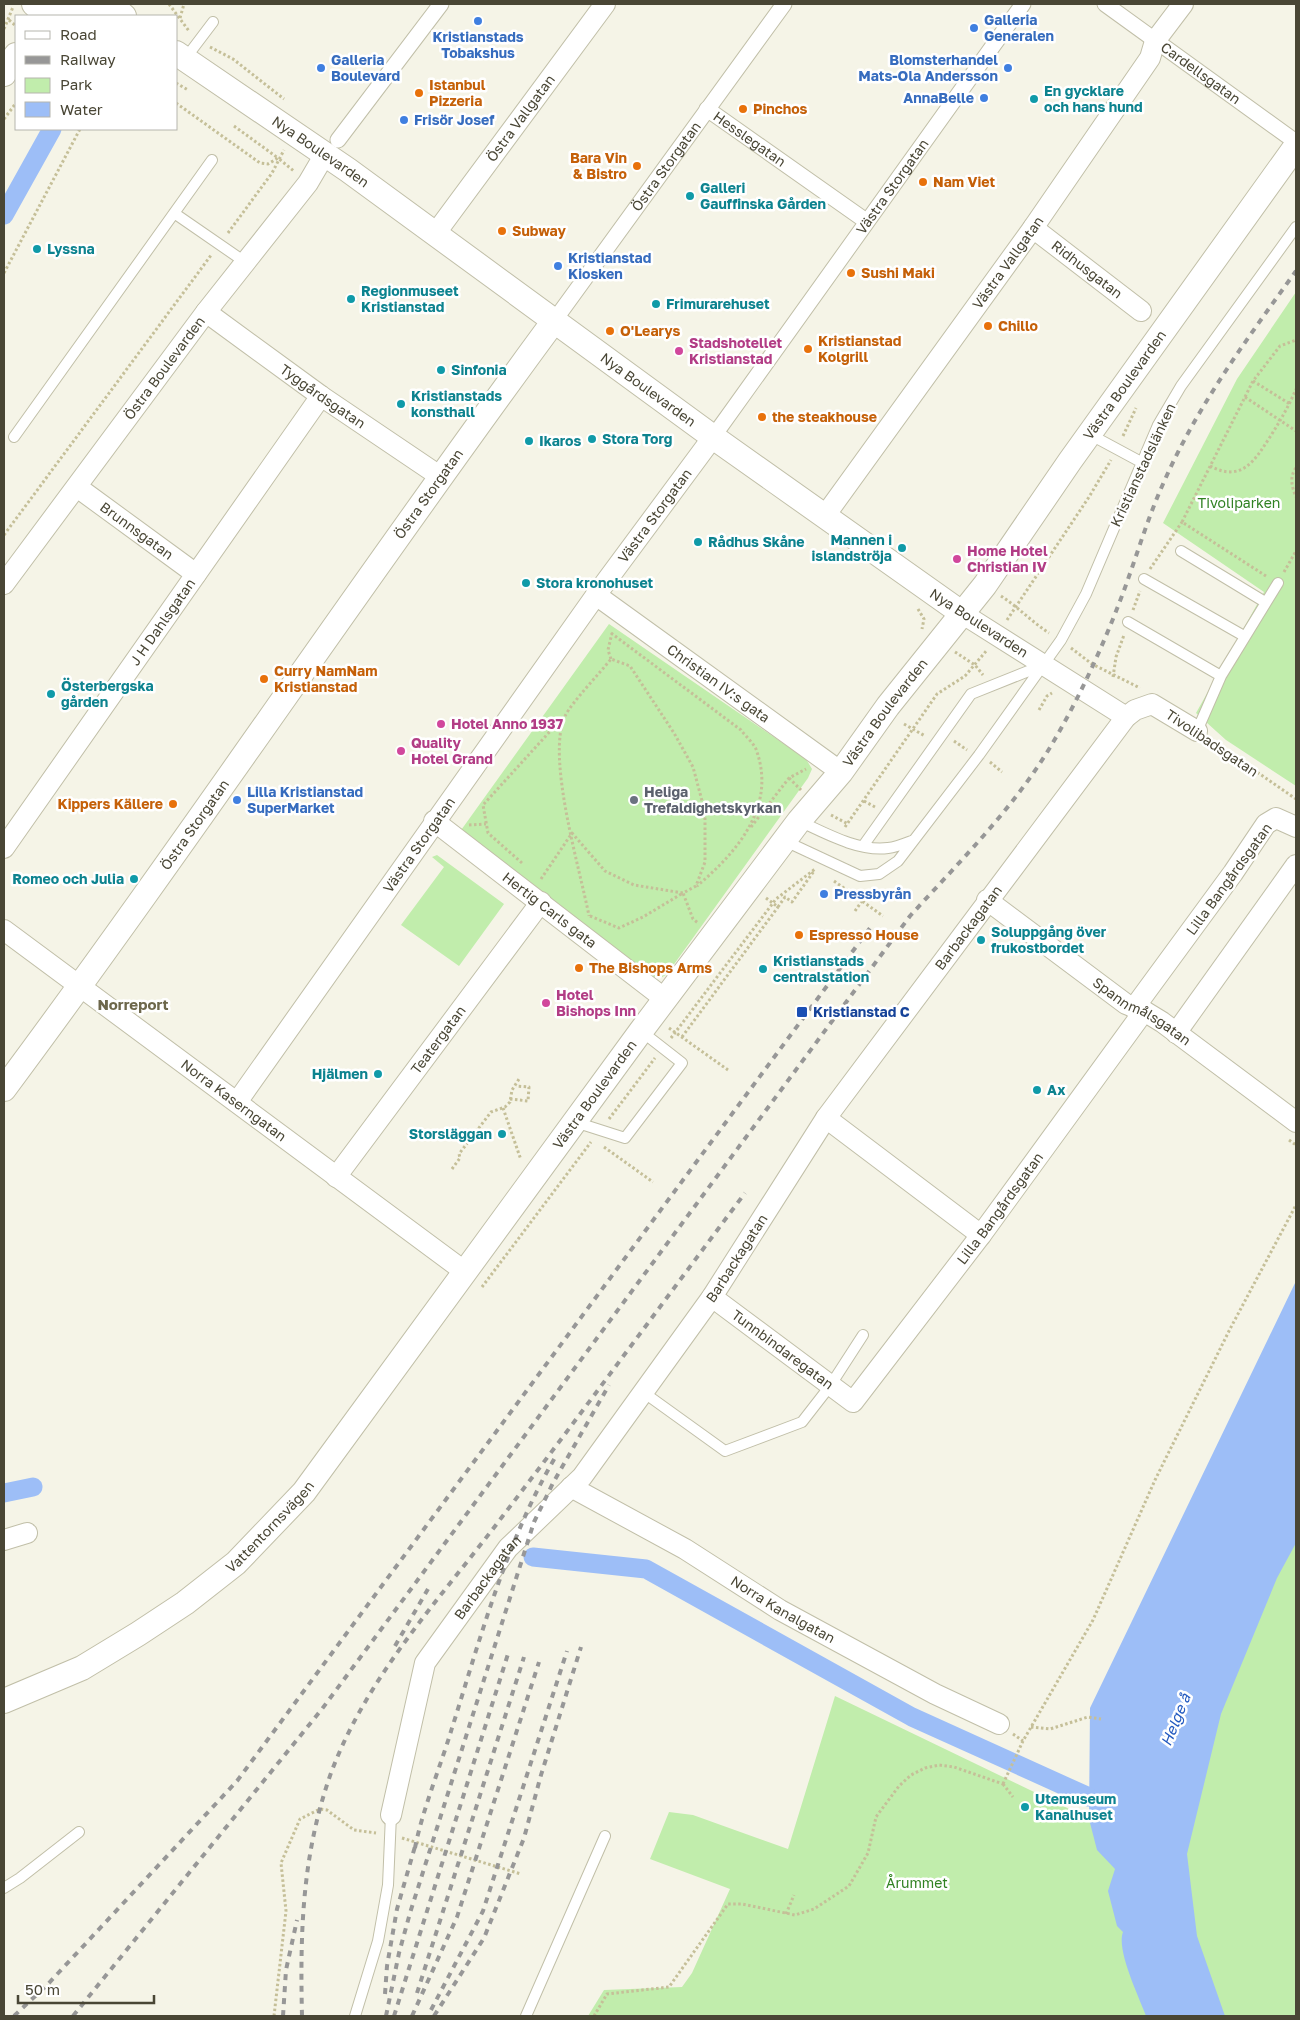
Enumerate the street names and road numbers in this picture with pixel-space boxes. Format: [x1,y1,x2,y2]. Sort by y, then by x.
street label: Cardellsgatan [1158,38,1244,107]
street label: Östra Vallgatan [482,71,558,165]
street label: Hesslegatan [710,107,789,170]
street label: Nya Boulevarden [269,112,373,191]
street label: Östra Storgatan [628,118,704,214]
street label: Västra Storgatan [852,135,932,237]
street label: Västra Vallgatan [968,213,1047,312]
street label: Ridhusgatan [1048,236,1126,302]
street label: Östra Boulevarden [120,313,208,423]
street label: Västra Boulevarden [1079,327,1169,443]
street label: Nya Boulevarden [597,349,700,430]
street label: Tyggårdsgatan [277,360,369,432]
street label: Kristianstadslänken [1106,400,1179,529]
street label: Östra Storgatan [390,445,466,542]
street label: Västra Storgatan [614,465,695,566]
street label: Brunnsgatan [97,498,177,563]
street label: J H Dahlsgatan [126,575,198,668]
street label: Nya Boulevarden [927,584,1032,661]
street label: Christian IV:s gata [664,640,773,726]
street label: Västra Boulevarden [839,655,931,770]
street label: Tivolibadsgatan [1163,705,1262,780]
street label: Östra Storgatan [157,776,232,873]
street label: Västra Storgatan [379,794,458,896]
street label: Lilla Bangårdsgatan [1182,819,1275,938]
street label: Hertig Carls gata [500,868,600,951]
street label: Barbackagatan [931,882,1005,973]
street label: Spannmålsgatan [1090,973,1194,1049]
street label: Teatergatan [407,1002,469,1077]
street label: Västra Boulevarden [549,1036,640,1152]
street label: Norra Kaserngatan [178,1055,290,1145]
street label: Lilla Bangårdsgatan [953,1149,1046,1267]
street label: Barbackagatan [702,1211,771,1306]
street label: Tunnbindaregatan [729,1306,837,1393]
street label: Vattentornsvägen [222,1477,317,1576]
street label: Barbackagatan [450,1531,524,1623]
street label: Norra Kanalgatan [728,1572,838,1646]

